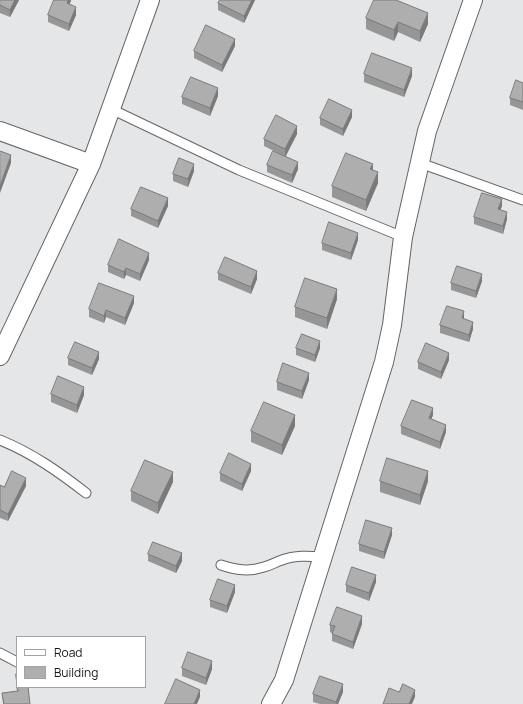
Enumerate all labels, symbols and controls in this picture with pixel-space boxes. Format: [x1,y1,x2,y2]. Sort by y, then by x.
legend [16,636,146,688]
text: Road [54,644,82,661]
text: Building [54,664,98,681]

